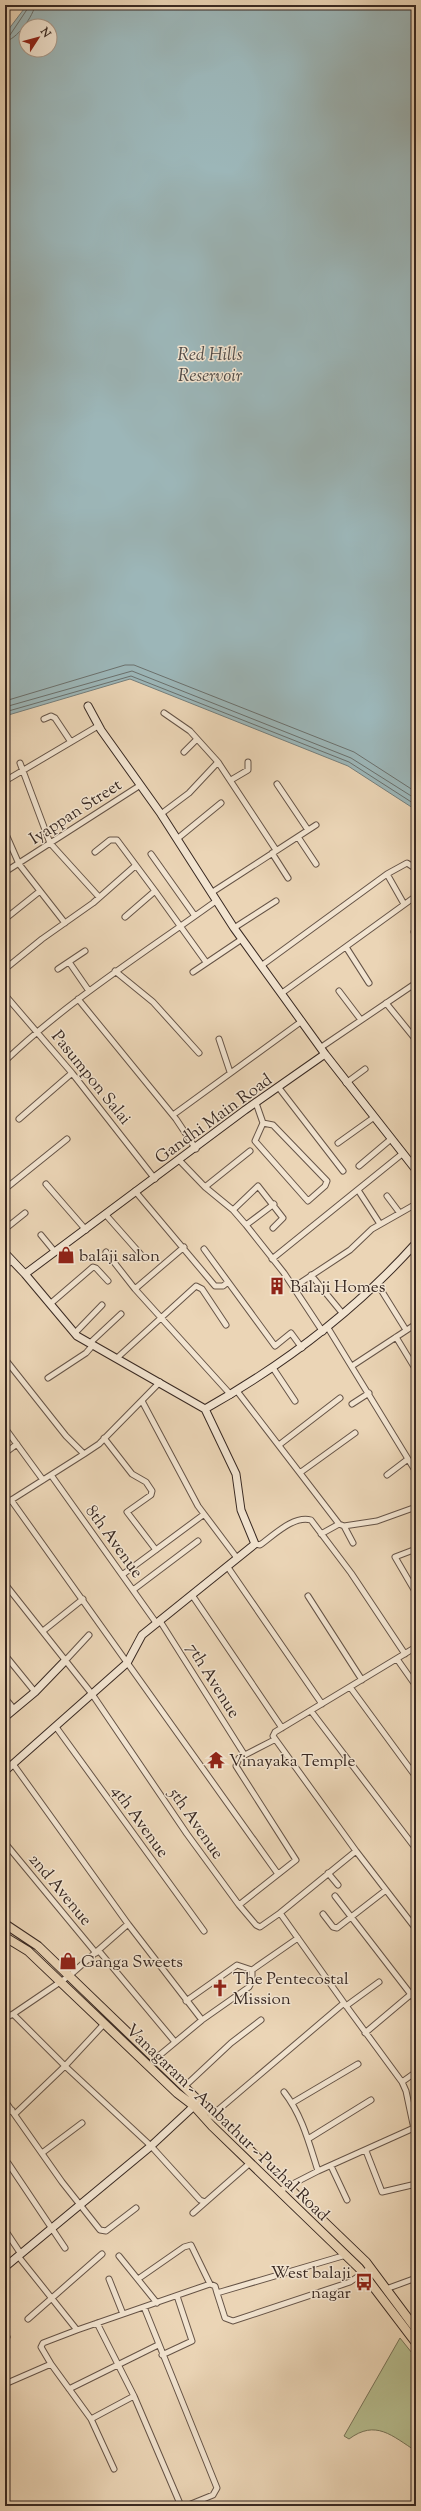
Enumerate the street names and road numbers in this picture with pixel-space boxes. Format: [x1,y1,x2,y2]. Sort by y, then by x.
street label: Iyappan Street [25,774,127,852]
street label: Pasumpon Salai [45,1026,136,1131]
street label: Gandhi Main Road [151,1069,278,1170]
street label: 8th Avenue [79,1501,148,1584]
street label: 7th Avenue [180,1639,245,1723]
street label: 4th Avenue [105,1781,174,1864]
street label: 5th Avenue [161,1783,229,1865]
street label: 2nd Avenue [22,1849,97,1932]
street label: Vanagaram - Ambathur - Puzhal Road [119,2019,334,2228]

